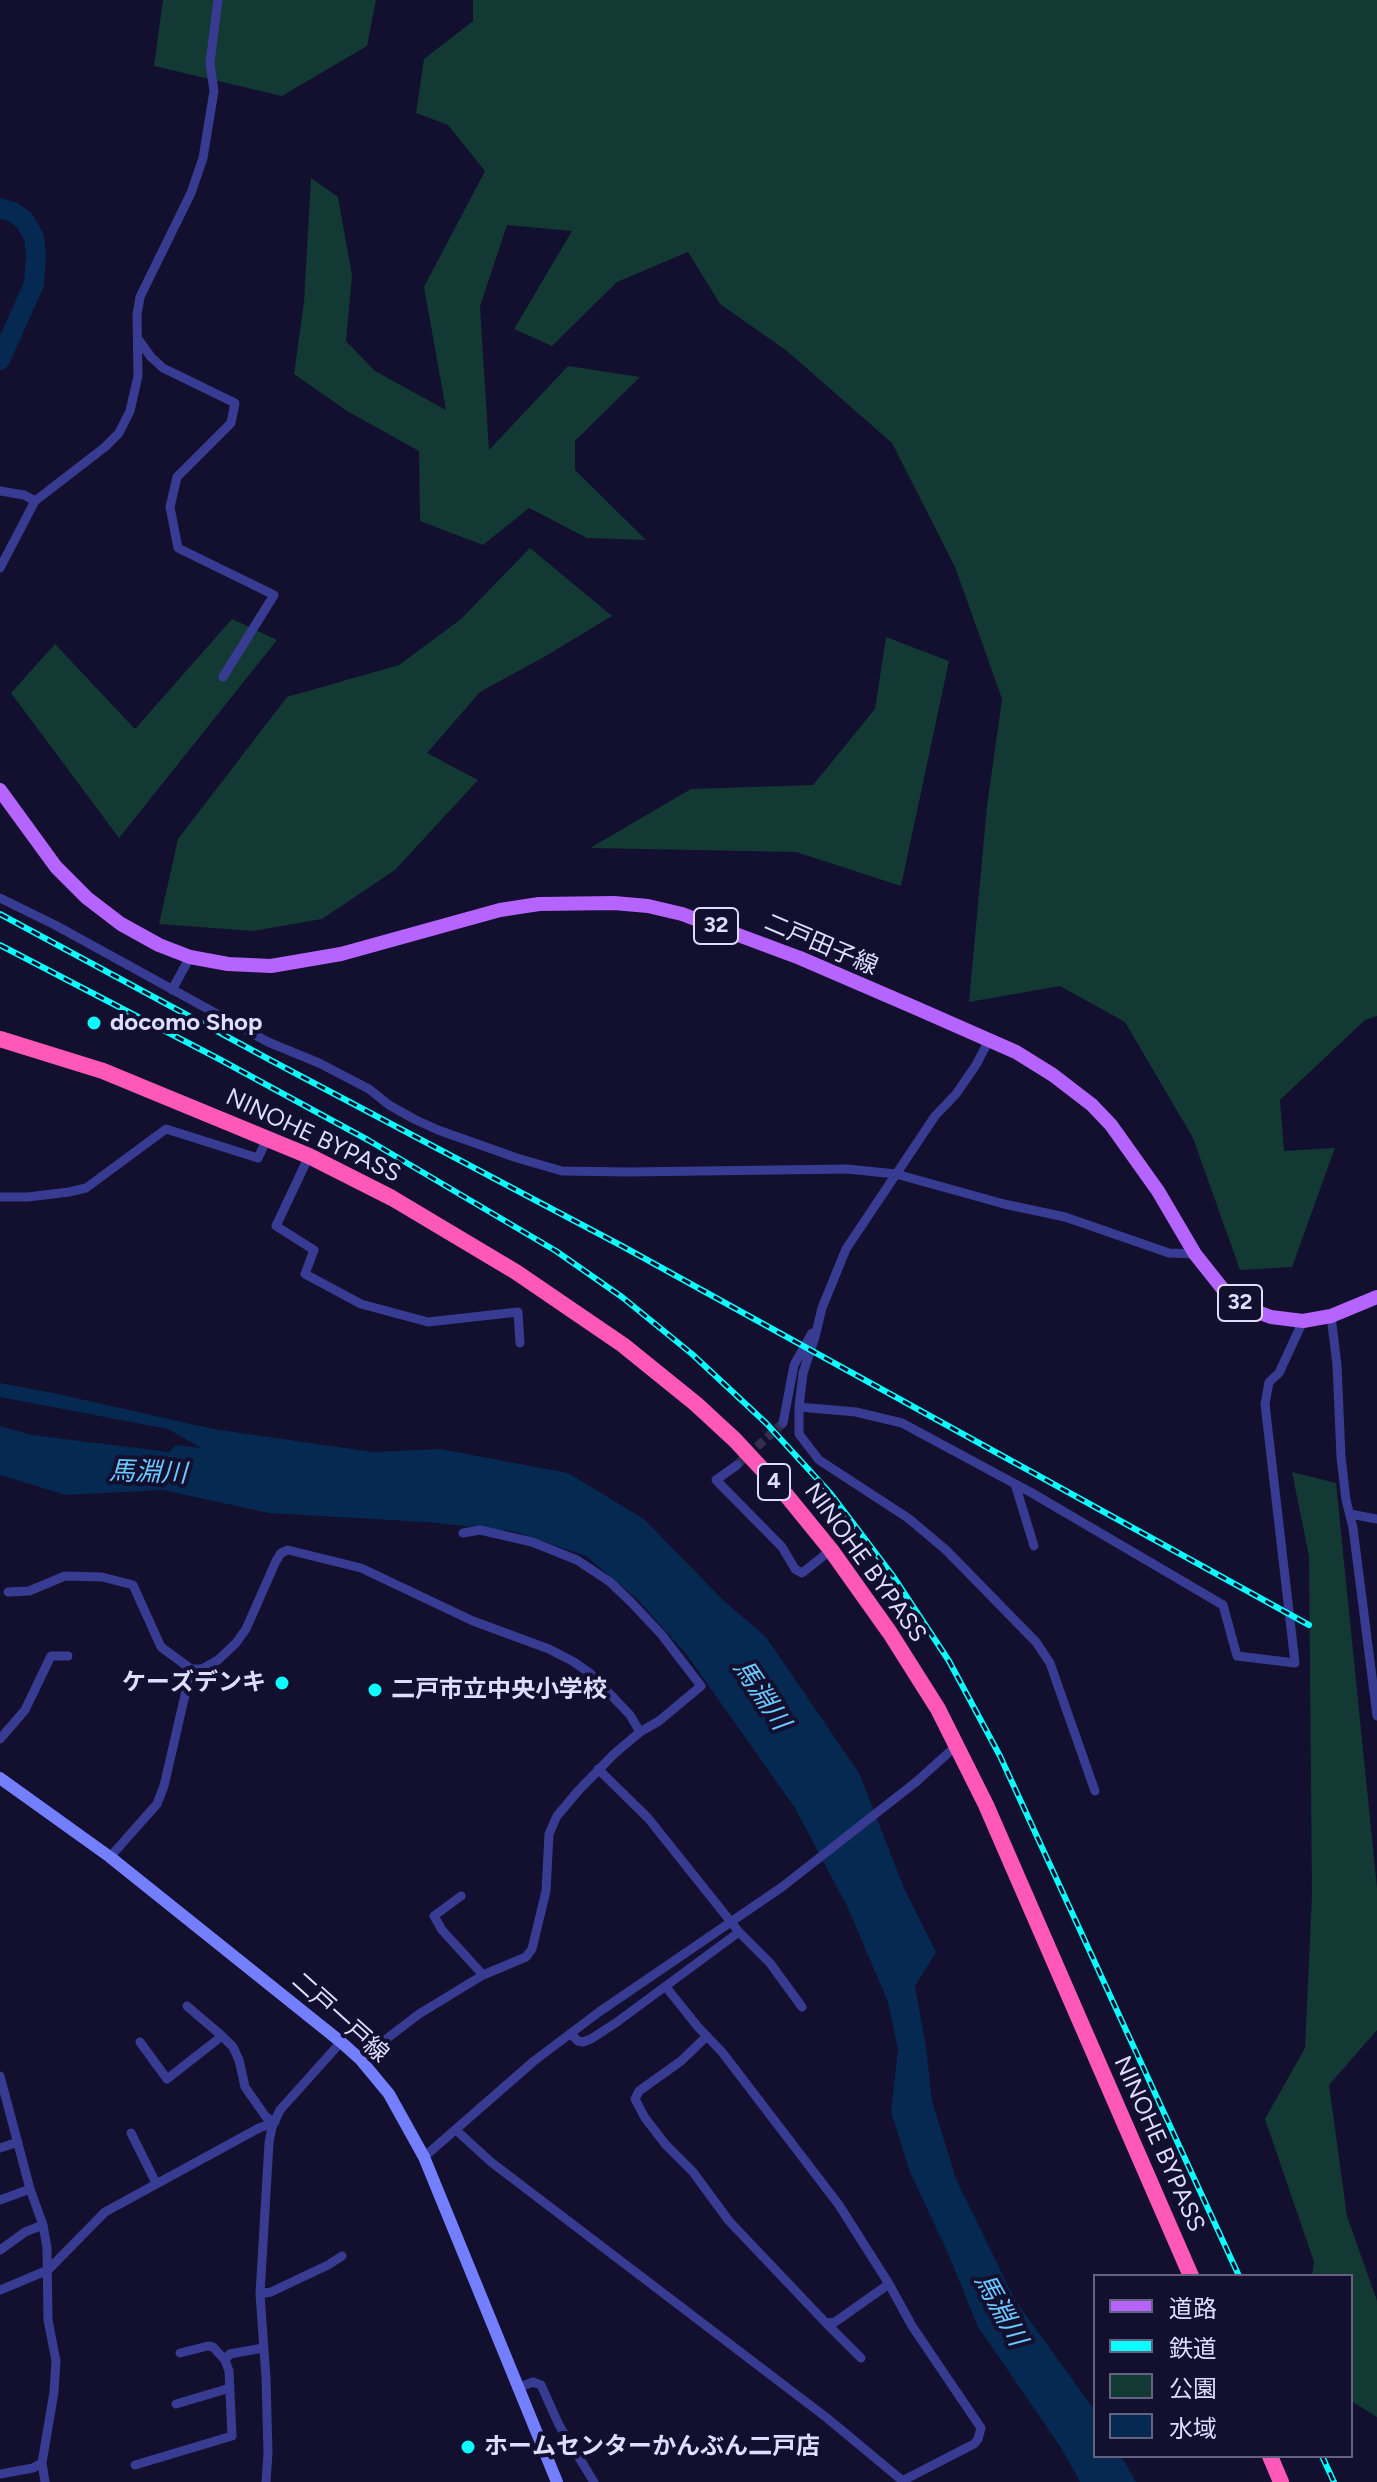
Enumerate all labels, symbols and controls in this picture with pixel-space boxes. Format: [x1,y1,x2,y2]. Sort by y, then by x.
road number: 32 [694,908,738,944]
street label: 二戸田子線 [760,908,882,982]
place label: docomo Shop [110,1009,262,1037]
marker: docomo Shop [85,1014,103,1032]
street label: NINOHE BYPASS [221,1083,405,1189]
road number: 32 [1218,1285,1262,1321]
water label: 馬淵川 [108,1456,188,1490]
road number: 4 [758,1464,790,1500]
street label: NINOHE BYPASS [798,1478,932,1648]
water label: 馬淵川 [726,1654,796,1736]
place label: ケーズデンキ [122,1669,266,1697]
marker: ケーズデンキ [273,1674,291,1692]
place label: 二戸市立中央小学校 [391,1676,607,1704]
marker: 二戸市立中央小学校 [366,1681,384,1699]
street label: 二戸一戸線 [286,1967,394,2069]
street label: NINOHE BYPASS [1107,2052,1211,2236]
water label: 馬淵川 [967,2268,1033,2352]
legend [1093,2274,1353,2458]
text: 道路 [1169,2294,1217,2323]
text: 鉄道 [1169,2334,1217,2363]
text: 公園 [1169,2374,1217,2403]
text: 水域 [1169,2414,1217,2443]
place label: ホームセンターかんぶん二戸店 [484,2433,820,2461]
marker: ホームセンターかんぶん二戸店 [459,2438,477,2456]

